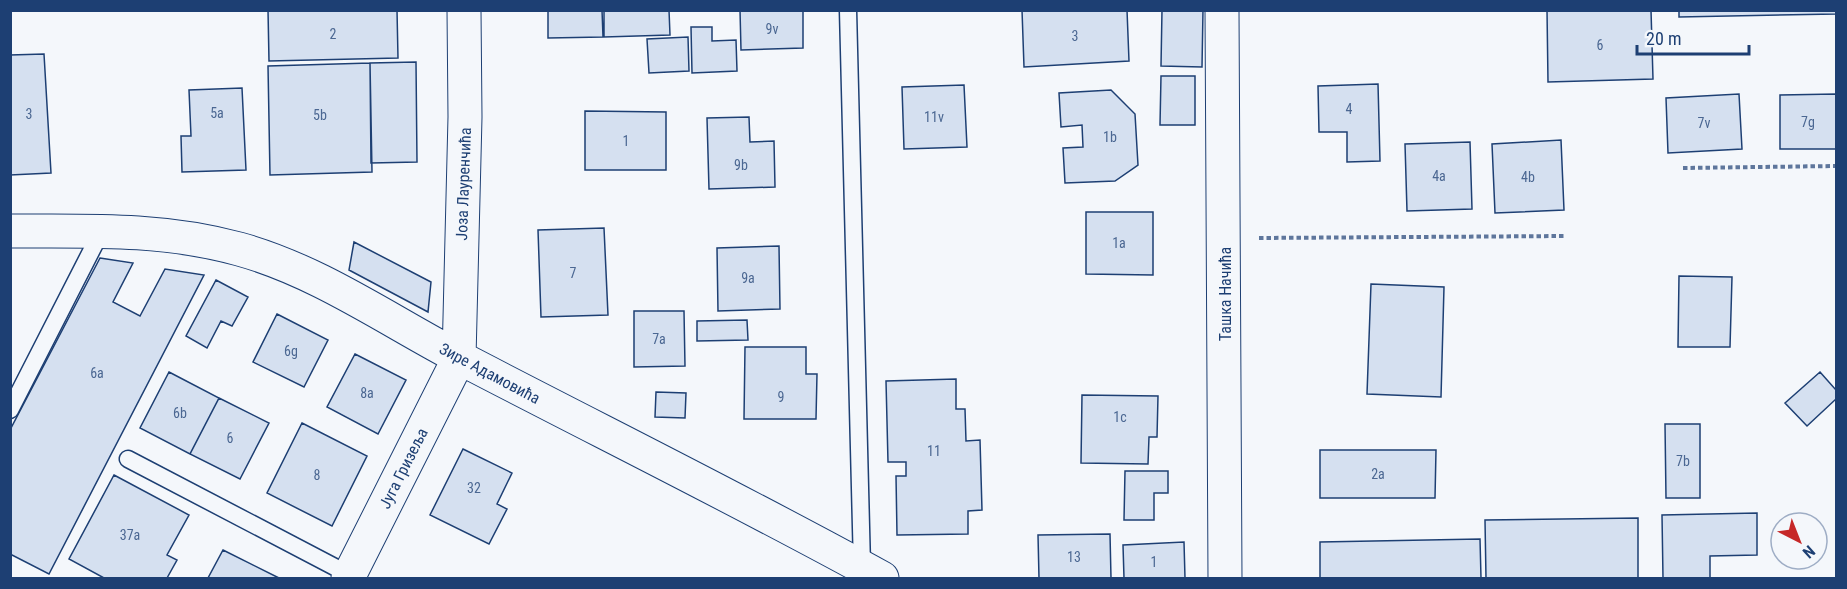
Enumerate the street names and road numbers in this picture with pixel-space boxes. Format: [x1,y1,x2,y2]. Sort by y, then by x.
street label: Јоза Лауренчића [452,127,475,241]
street label: Ташка Начића [1216,247,1235,341]
street label: Зире Адамовића [436,339,543,408]
street label: Југа Гризеља [375,425,432,512]

